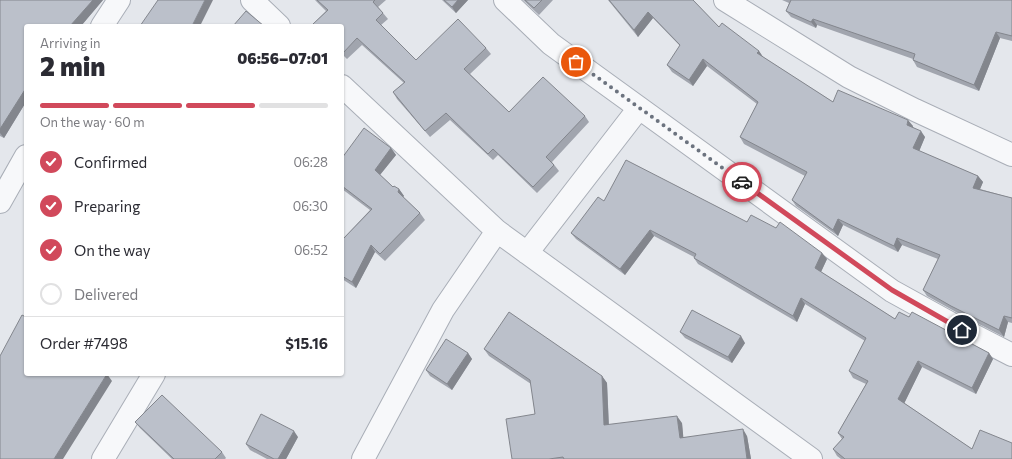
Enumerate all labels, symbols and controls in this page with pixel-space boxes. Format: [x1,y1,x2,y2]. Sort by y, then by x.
text: Arriving in [40,35,100,51]
pin [559,45,593,79]
text: 06:56–07:01 [237,49,328,67]
text: 2 min [40,50,105,81]
icon: bag [565,51,587,73]
text: On the way · 60 m [40,114,145,130]
icon: check [40,151,62,173]
text: Confirmed [74,153,147,171]
text: 06:28 [293,154,328,170]
courier [722,162,762,202]
icon: car [731,171,753,193]
icon: check [40,195,62,217]
text: Preparing [74,197,140,215]
text: 06:30 [293,198,328,214]
icon: check [40,239,62,261]
text: On the way [74,241,151,259]
text: 06:52 [294,242,328,258]
text: Delivered [74,285,138,303]
pin [945,313,979,347]
icon: home [951,319,973,341]
text: Order #7498 [40,334,128,352]
text: $15.16 [285,334,328,352]

